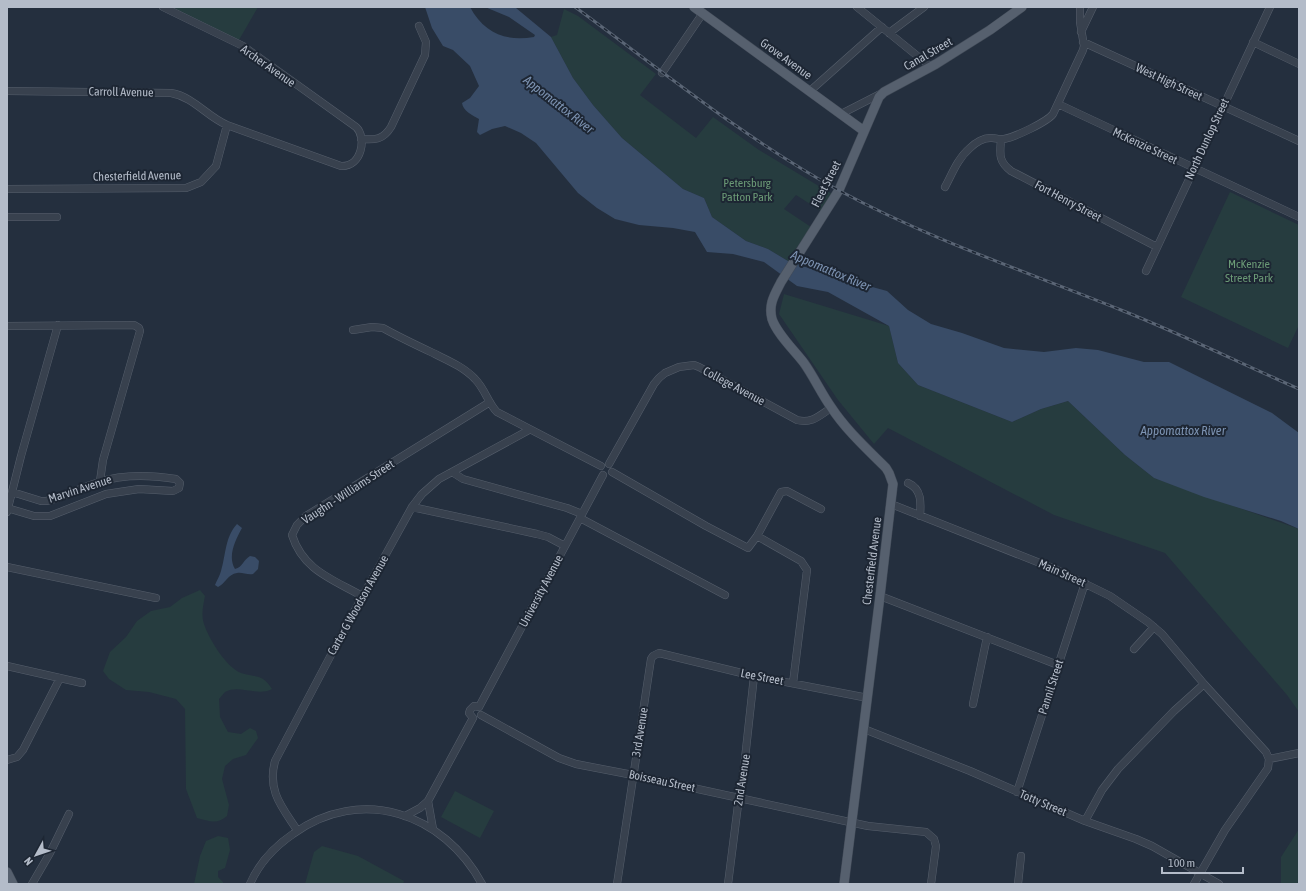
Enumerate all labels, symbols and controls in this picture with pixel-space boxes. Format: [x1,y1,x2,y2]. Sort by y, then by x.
street label: Canal Street [901,34,955,73]
street label: Grove Avenue [757,36,815,82]
street label: Archer Avenue [238,42,298,90]
street label: West High Street [1133,60,1205,104]
water label: Appomattox River [520,72,598,137]
street label: Carroll Avenue [88,84,154,100]
street label: North Dunlop Street [1182,96,1232,182]
street label: McKenzie Street [1110,125,1180,167]
street label: Fleet Street [808,158,844,210]
street label: Chesterfield Avenue [93,168,181,184]
park label: Petersburg Patton Park [721,176,773,204]
street label: Fort Henry Street [1032,178,1104,225]
water label: Appomattox River [788,247,874,294]
park label: McKenzie Street Park [1225,257,1274,285]
street label: College Avenue [701,364,767,408]
water label: Appomattox River [1139,423,1227,438]
street label: Vaughn - Williams Street [299,457,397,527]
street label: Marvin Avenue [47,472,113,506]
street label: Chesterfield Avenue [860,516,884,606]
street label: Carter G Woodson Avenue [325,553,391,657]
street label: University Avenue [516,553,566,629]
street label: Main Street [1036,556,1088,590]
street label: Pannil Street [1036,657,1067,716]
street label: Lee Street [739,666,785,688]
street label: 3rd Avenue [629,706,651,758]
street label: 2nd Avenue [731,753,753,807]
street label: Boisseau Street [628,767,697,795]
street label: Totty Street [1017,787,1069,819]
north arrow [16,835,56,875]
scale bar [1162,849,1243,875]
text: N [22,855,35,868]
text: 100 m [1168,856,1195,870]

